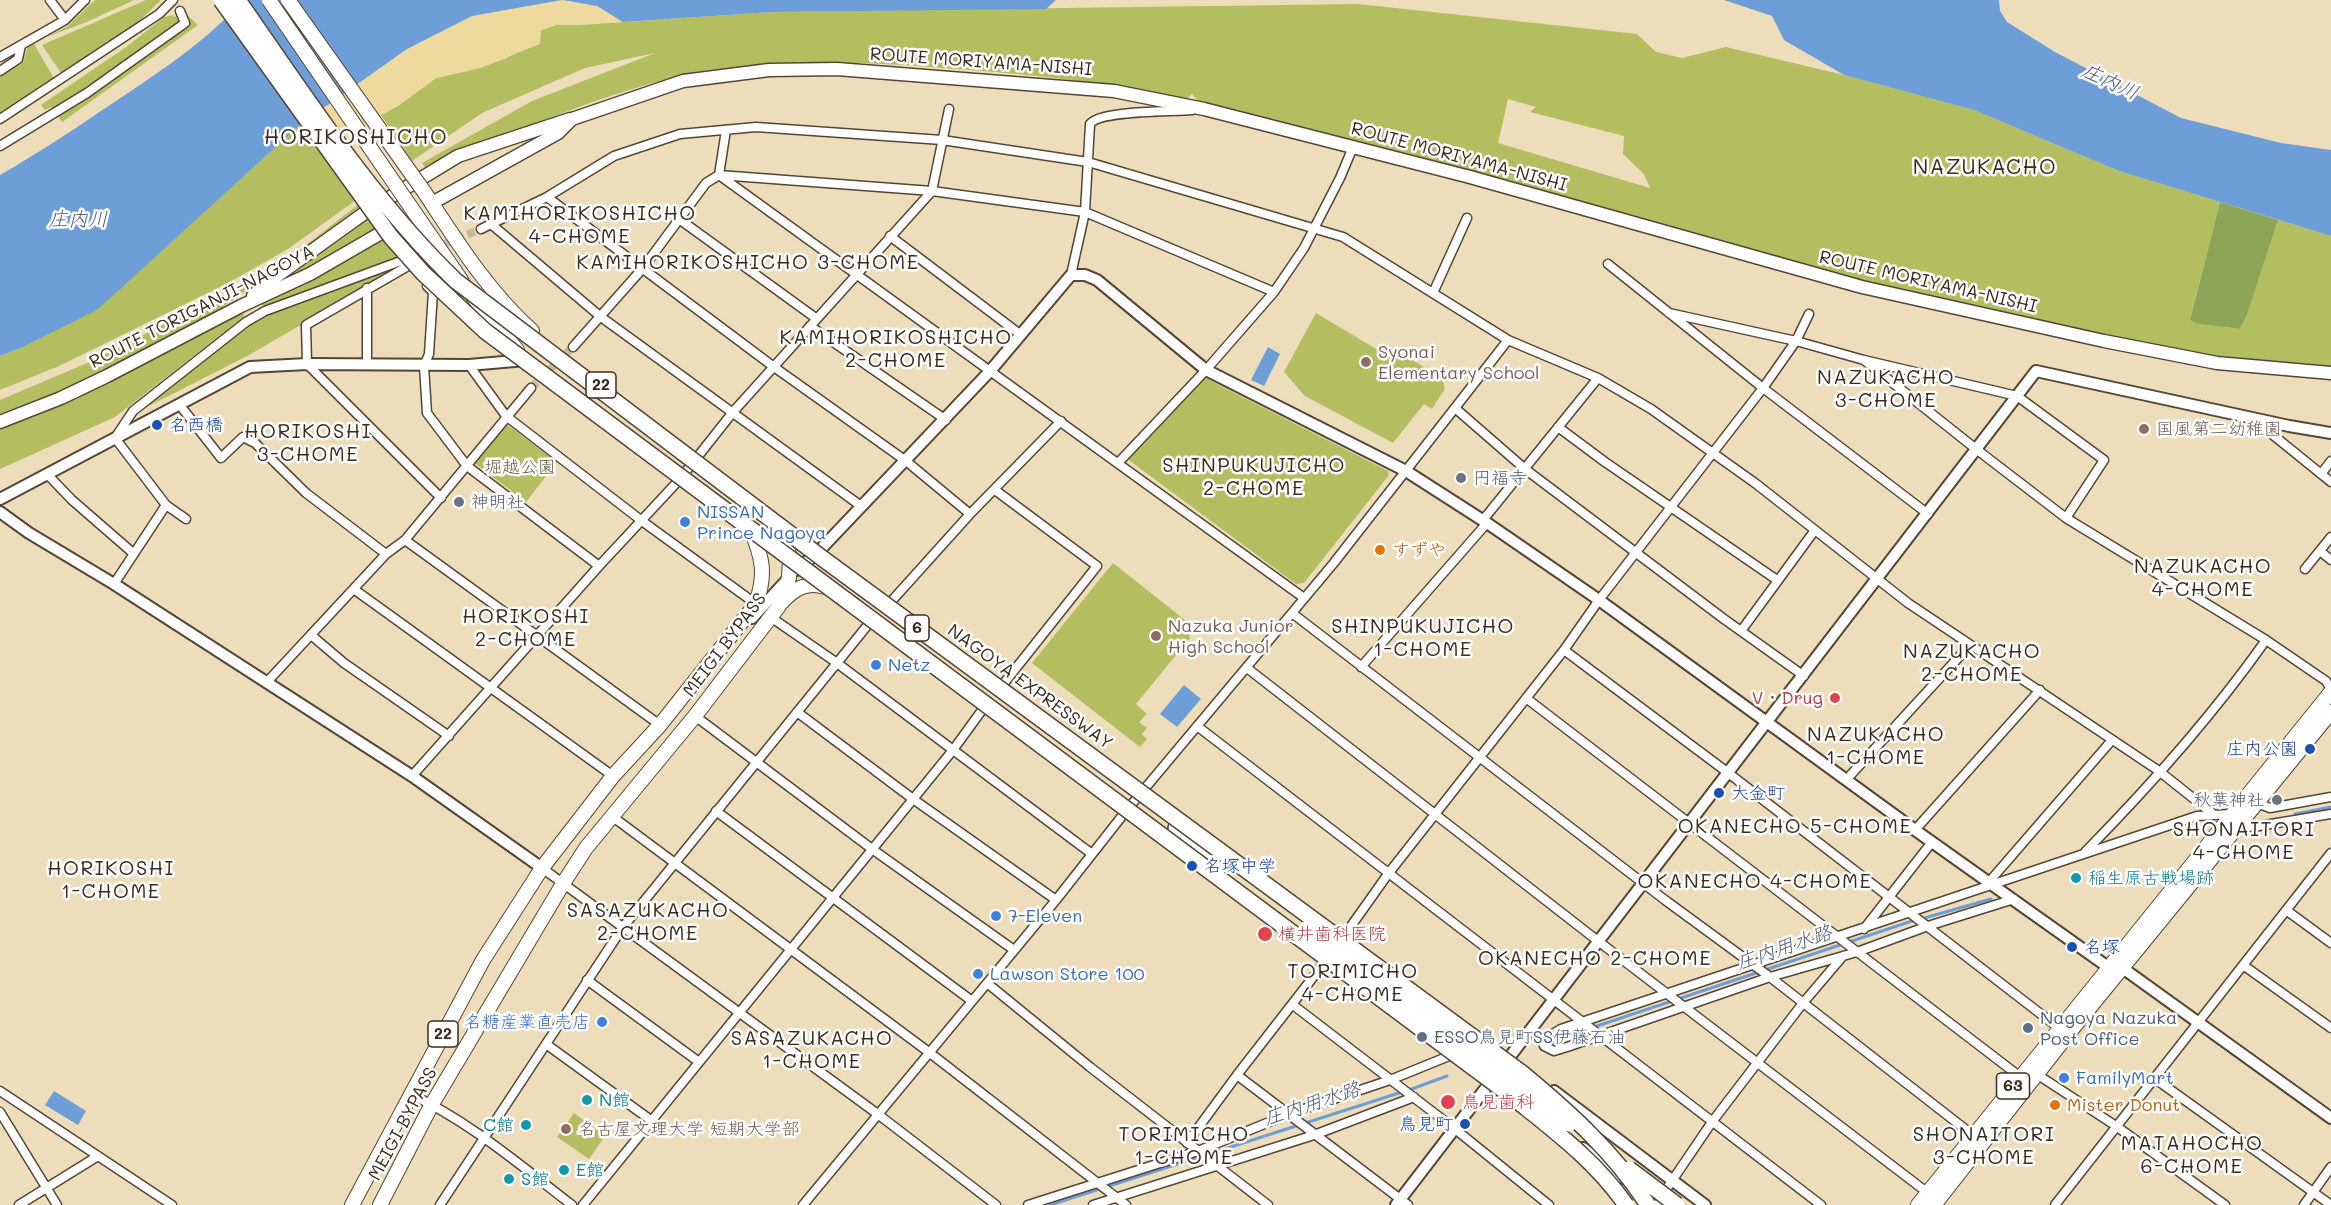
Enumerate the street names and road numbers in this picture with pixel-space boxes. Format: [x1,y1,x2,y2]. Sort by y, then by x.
street label: ROUTE MORIYAMA-NISHI [869,43,1093,81]
street label: ROUTE MORIYAMA-NISHI [1349,118,1569,196]
street label: ROUTE TORIGANJI-NAGOYA [86,241,318,373]
street label: ROUTE MORIYAMA-NISHI [1817,246,2039,318]
road number: 22 [586,372,616,398]
street label: MEIGI BYPASS [679,589,771,701]
road number: 6 [905,615,929,641]
street label: NAGOYA EXPRESSWAY [943,620,1117,754]
road number: 22 [428,1021,458,1047]
street label: MEIGI BYPASS [364,1064,442,1184]
road number: 63 [1996,1073,2030,1099]

